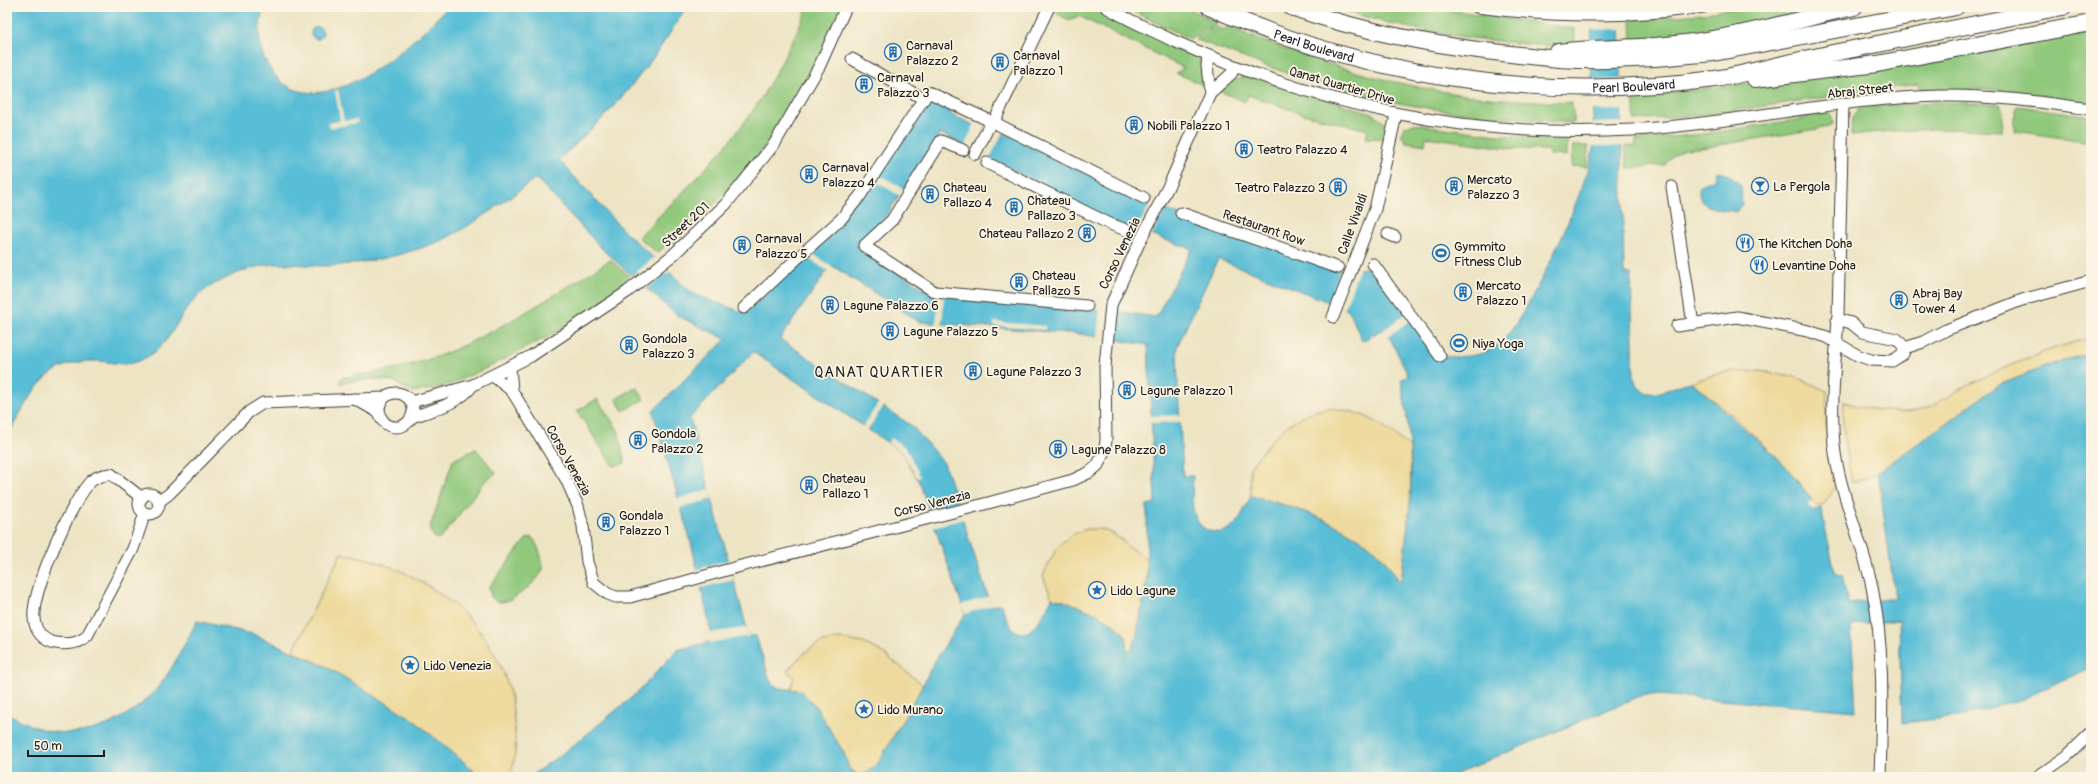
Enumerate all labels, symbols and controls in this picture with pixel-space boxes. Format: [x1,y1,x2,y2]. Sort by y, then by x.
street label: Pearl Boulevard [1271,27,1356,66]
place label: Carnaval Palazzo 2 [906,38,958,69]
building icon: Carnaval Palazzo 2 [883,42,903,62]
place label: Carnaval Palazzo 1 [1013,48,1063,79]
building icon: Carnaval Palazzo 1 [990,52,1010,72]
street label: Qanat Quartier Drive [1287,63,1397,109]
place label: Carnaval Palazzo 3 [877,70,929,101]
building icon: Carnaval Palazzo 3 [854,74,874,94]
street label: Pearl Boulevard [1592,76,1676,96]
street label: Abraj Street [1826,79,1895,102]
building icon: Nobili Palazzo 1 [1124,115,1144,135]
place label: Nobili Palazzo 1 [1147,118,1230,134]
building icon: Teatro Palazzo 4 [1234,139,1254,159]
place label: Teatro Palazzo 4 [1257,142,1348,158]
place label: Carnaval Palazzo 4 [822,160,875,191]
building icon: Carnaval Palazzo 4 [799,164,819,184]
place label: Mercato Palazzo 3 [1467,172,1519,203]
building icon: Mercato Palazzo 3 [1444,176,1464,196]
bar icon: La Pergola [1750,176,1770,196]
building icon: Teatro Palazzo 3 [1328,177,1348,197]
place label: La Pergola [1773,179,1830,195]
place label: Chateau Pallazo 4 [943,180,993,211]
place label: Teatro Palazzo 3 [1235,180,1325,196]
building icon: Chateau Pallazo 4 [920,184,940,204]
street label: Calle Vivaldi [1335,192,1371,257]
place label: Chateau Pallazo 3 [1027,193,1076,224]
building icon: Chateau Pallazo 3 [1004,197,1024,217]
street label: Street 201 [659,199,713,251]
street label: Restaurant Row [1220,206,1307,250]
street label: Corso Venezia [1096,215,1144,292]
building icon: Chateau Pallazo 2 [1077,223,1097,243]
place label: Chateau Pallazo 2 [979,226,1074,242]
place label: Carnaval Palazzo 5 [755,231,807,262]
restaurant icon: The Kitchen Doha [1735,233,1755,253]
building icon: Carnaval Palazzo 5 [732,235,752,255]
place label: The Kitchen Doha [1758,236,1852,252]
place label: Gymmito Fitness Club [1454,239,1522,270]
sports icon: Gymmito Fitness Club [1431,243,1451,263]
restaurant icon: Levantine Doha [1749,255,1769,275]
place label: Levantine Doha [1772,258,1856,274]
place label: Chateau Pallazo 5 [1032,268,1081,299]
building icon: Chateau Pallazo 5 [1009,272,1029,292]
place label: Mercato Palazzo 1 [1476,278,1526,309]
building icon: Mercato Palazzo 1 [1453,282,1473,302]
place label: Abraj Bay Tower 4 [1912,286,1963,317]
building icon: Abraj Bay Tower 4 [1889,290,1909,310]
building icon: Lagune Palazzo 6 [820,295,840,315]
place label: Lagune Palazzo 6 [843,298,939,314]
building icon: Lagune Palazzo 5 [880,321,900,341]
place label: Lagune Palazzo 5 [903,324,998,340]
place label: Gondola Palazzo 3 [642,331,694,362]
sports icon: Niya Yoga [1449,333,1469,353]
building icon: Gondola Palazzo 3 [619,335,639,355]
place label: Niya Yoga [1472,336,1523,352]
building icon: Lagune Palazzo 3 [963,361,983,381]
district label: QANAT QUARTIER [814,363,944,382]
place label: Lagune Palazzo 3 [986,364,1082,380]
building icon: Lagune Palazzo 1 [1117,380,1137,400]
place label: Lagune Palazzo 1 [1140,383,1233,399]
street label: Corso Venezia [542,422,594,499]
place label: Gondola Palazzo 2 [651,426,703,457]
building icon: Gondola Palazzo 2 [628,430,648,450]
building icon: Lagune Palazzo 8 [1048,439,1068,459]
place label: Lagune Palazzo 8 [1071,442,1166,458]
place label: Chateau Pallazo 1 [822,471,869,502]
building icon: Chateau Pallazo 1 [799,475,819,495]
street label: Corso Venezia [892,487,972,521]
place label: Gondala Palazzo 1 [619,508,669,539]
building icon: Gondala Palazzo 1 [596,512,616,532]
place icon: Lido Lagune [1087,580,1107,600]
place label: Lido Lagune [1110,583,1176,599]
place icon: Lido Venezia [400,655,420,675]
place label: Lido Venezia [423,658,491,674]
place icon: Lido Murano [854,699,874,719]
place label: Lido Murano [877,702,943,718]
scale bar [28,732,104,758]
text: 50 m [34,739,62,754]

